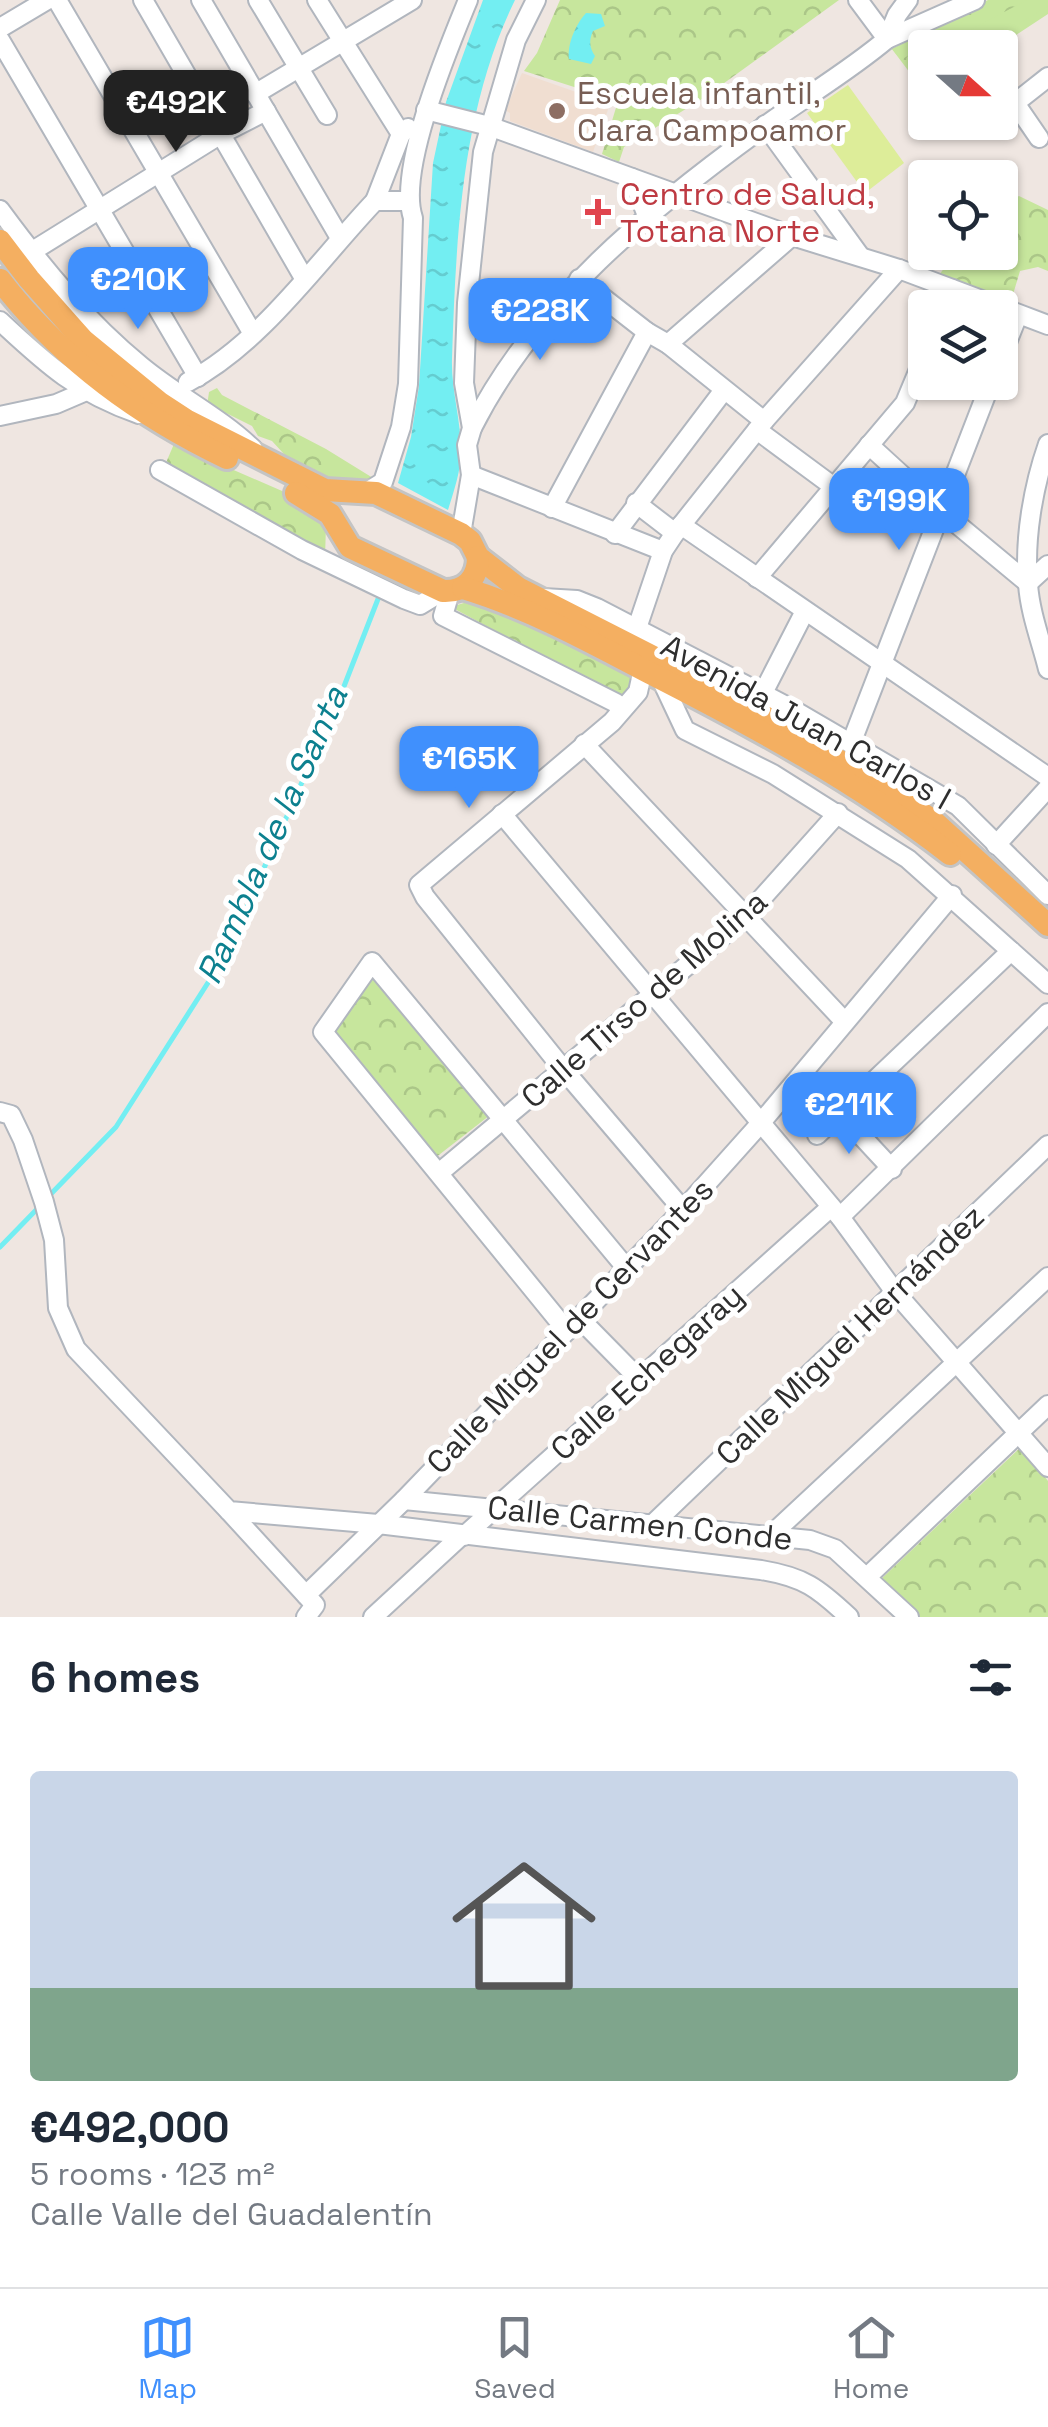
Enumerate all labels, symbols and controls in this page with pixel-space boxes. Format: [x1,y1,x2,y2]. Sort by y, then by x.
north arrow [908,30,1018,140]
map controls [908,30,1018,400]
pin: €492K [106,70,246,155]
place label: Escuela infantil, Clara Campoamor [577,73,847,150]
text: €492K [126,82,226,122]
marker: Escuela infantil, Clara Campoamor [546,100,568,122]
button: locate [908,160,1018,270]
place label: Centro de Salud, Totana Norte [620,174,875,251]
marker: Centro de Salud, Totana Norte [585,199,611,225]
pin: €210K [68,247,208,332]
text: €210K [90,259,186,299]
pin: €228K [470,278,610,363]
text: €228K [491,290,589,330]
button: layers [908,290,1018,400]
pin: €199K [829,468,969,553]
text: €199K [851,480,947,520]
street label: Avenida Juan Carlos I [654,626,958,818]
water label: Rambla de la Santa [187,679,358,991]
pin: €165K [399,726,539,811]
text: €165K [421,738,517,778]
street label: Calle Tirso de Molina [513,881,775,1117]
pin: €211K [779,1072,919,1157]
text: €211K [804,1084,894,1124]
street label: Calle Miguel de Cervantes [418,1170,722,1482]
street label: Calle Miguel Hernández [707,1196,993,1474]
street label: Calle Echegaray [542,1275,752,1469]
street label: Calle Carmen Conde [485,1487,795,1559]
icon: filters [963,1650,1018,1705]
text: 6 homes [30,1651,200,1704]
icon: home [434,1836,614,2016]
text: €492,000 [30,2101,230,2154]
text: 5 rooms · 123 m² [30,2154,275,2194]
text: Calle Valle del Guadalentín [30,2194,433,2234]
tab: Map [139,2310,197,2406]
tab: Saved [474,2310,556,2406]
tab: Home [833,2310,909,2406]

